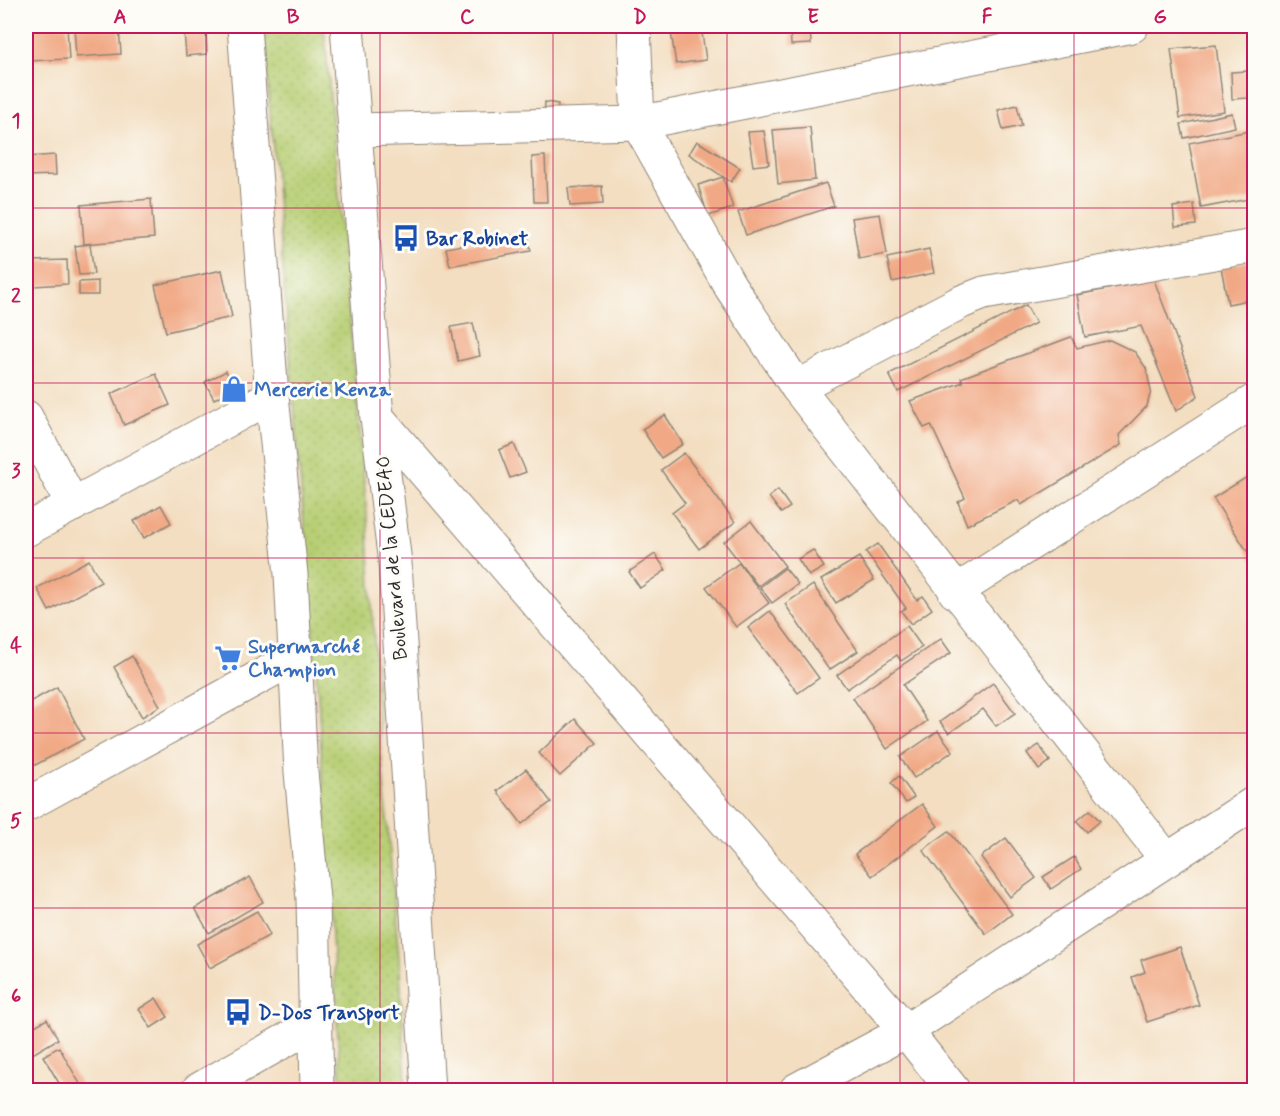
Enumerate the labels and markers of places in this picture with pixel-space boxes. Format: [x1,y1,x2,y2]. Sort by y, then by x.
bus stop icon: Bar Robinet [391,223,421,253]
place label: Bar Robinet [426,226,529,253]
shop icon: Mercerie Kenza [219,374,249,404]
place label: Mercerie Kenza [254,377,392,404]
place label: Supermarché Champion [248,634,360,684]
supermarket icon: Supermarché Champion [213,643,243,673]
bus stop icon: D-Dos Transport [223,997,253,1027]
place label: D-Dos Transport [258,1000,400,1027]

